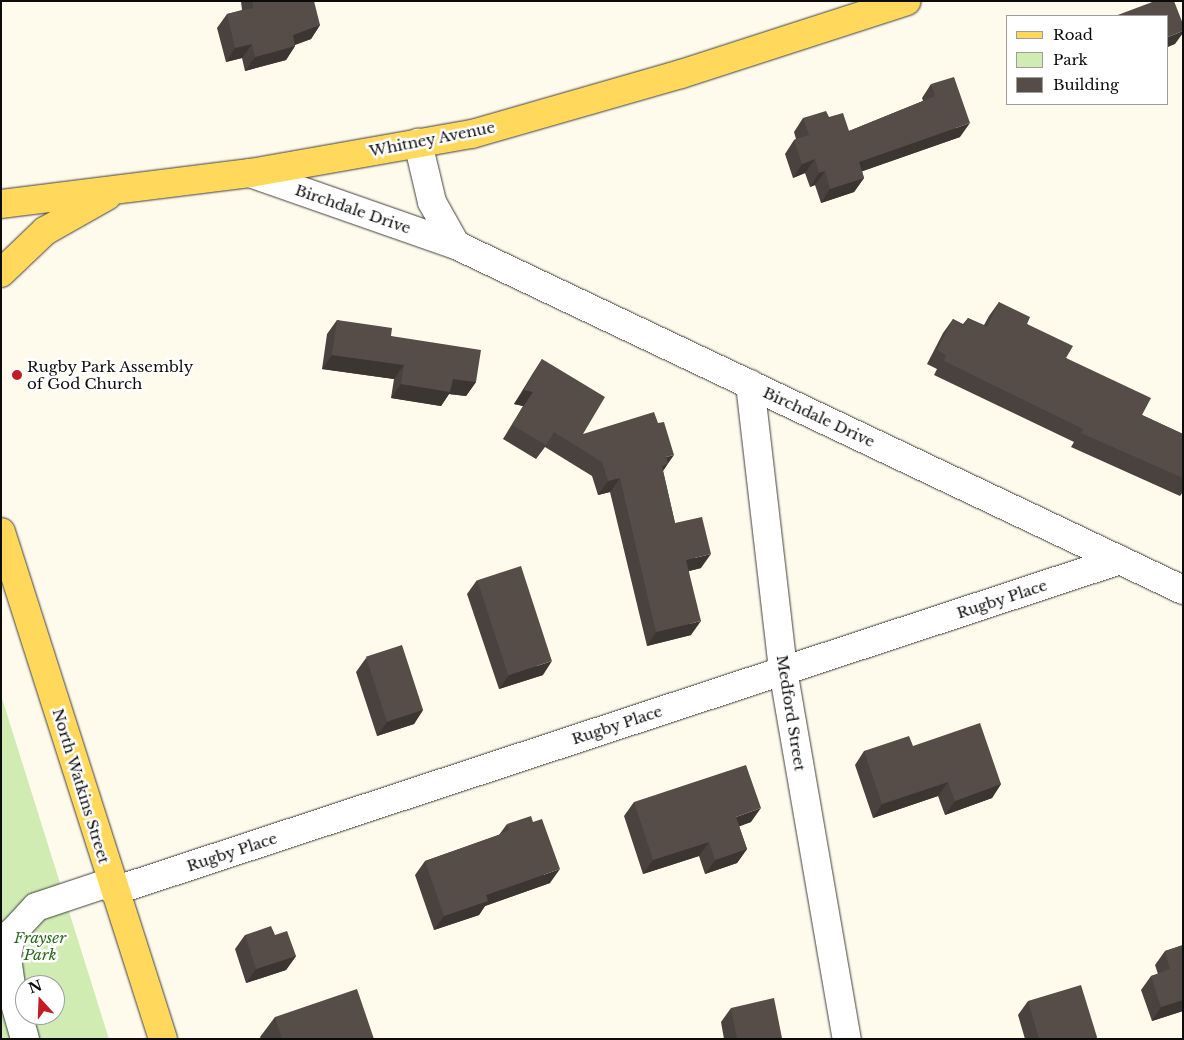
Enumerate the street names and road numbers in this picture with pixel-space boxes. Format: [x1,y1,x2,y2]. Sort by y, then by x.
street label: Whitney Avenue [367,118,497,160]
street label: Birchdale Drive [293,181,413,237]
street label: Birchdale Drive [760,383,878,451]
street label: Rugby Place [954,576,1050,622]
street label: Medford Street [773,654,809,772]
street label: Rugby Place [569,702,665,748]
street label: North Watkins Street [49,706,113,866]
street label: Rugby Place [184,829,280,875]

